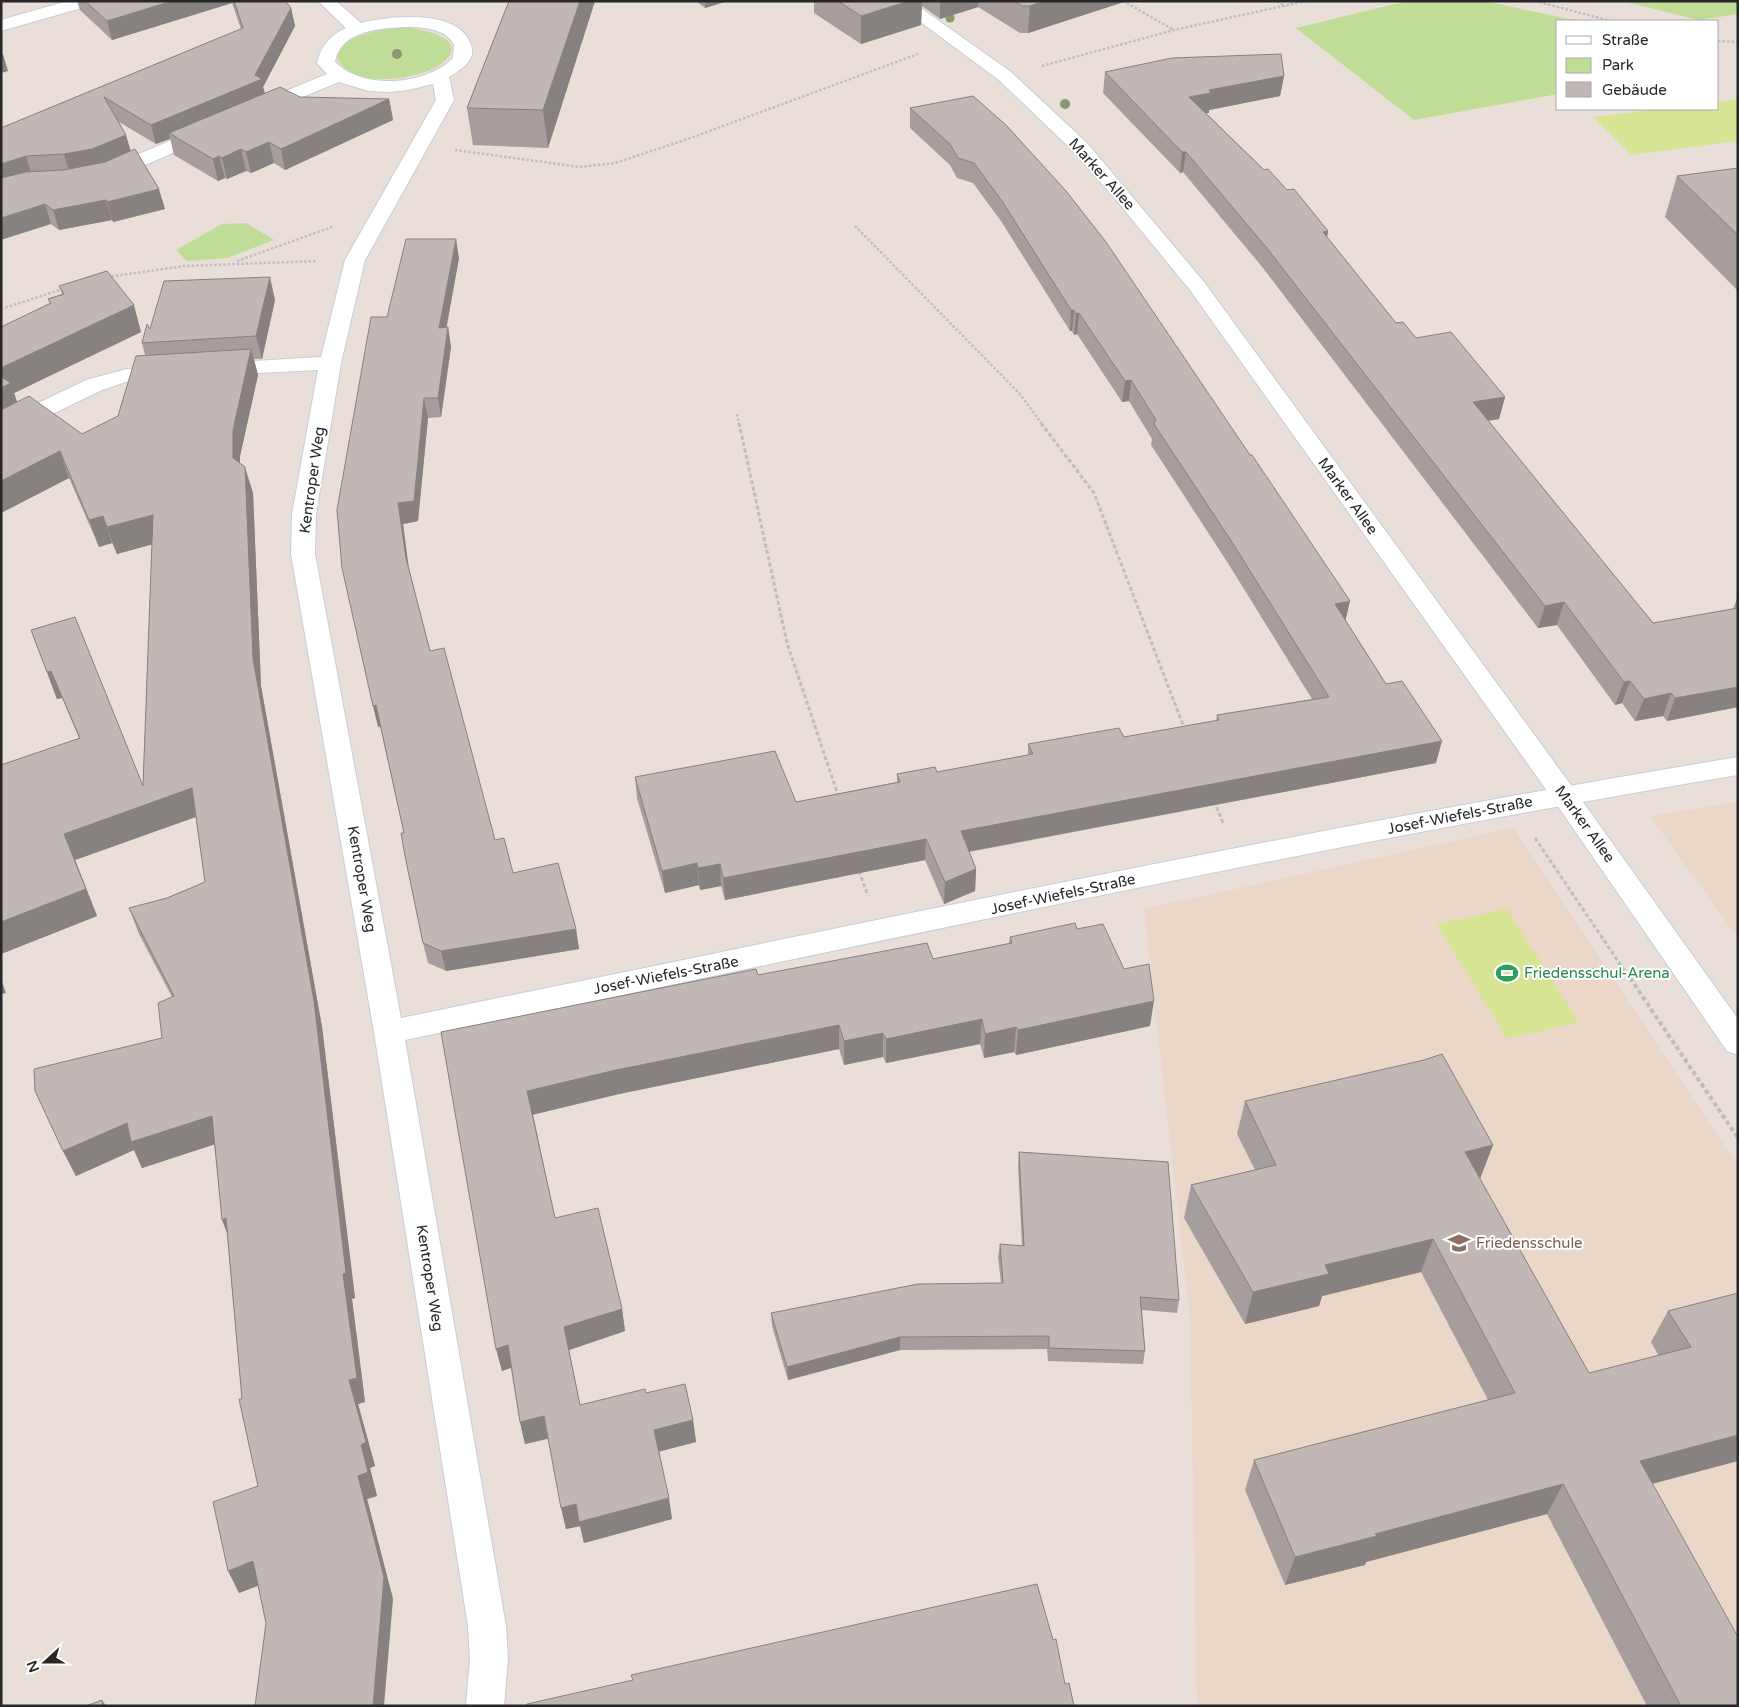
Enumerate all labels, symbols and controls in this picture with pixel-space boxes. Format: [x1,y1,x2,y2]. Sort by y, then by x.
legend [1556,20,1719,110]
text: Straße [1602,31,1648,49]
text: Park [1602,56,1634,74]
text: Gebäude [1602,81,1667,99]
street label: Marker Allee [1065,134,1139,214]
street label: Kentroper Weg [296,425,328,535]
street label: Marker Allee [1314,454,1382,538]
street label: Marker Allee [1551,782,1619,866]
street label: Josef-Wiefels-Straße [1386,792,1534,838]
street label: Kentroper Weg [344,824,380,934]
street label: Josef-Wiefels-Straße [989,870,1137,918]
street label: Josef-Wiefels-Straße [592,952,740,998]
sports icon: Friedensschul-Arena [1494,960,1520,986]
place label: Friedensschul-Arena [1524,964,1670,982]
street label: Kentroper Weg [413,1223,447,1333]
school or university icon: Friedensschule [1446,1230,1472,1256]
place label: Friedensschule [1476,1234,1583,1252]
north arrow [20,1637,70,1687]
text: N [23,1658,43,1675]

